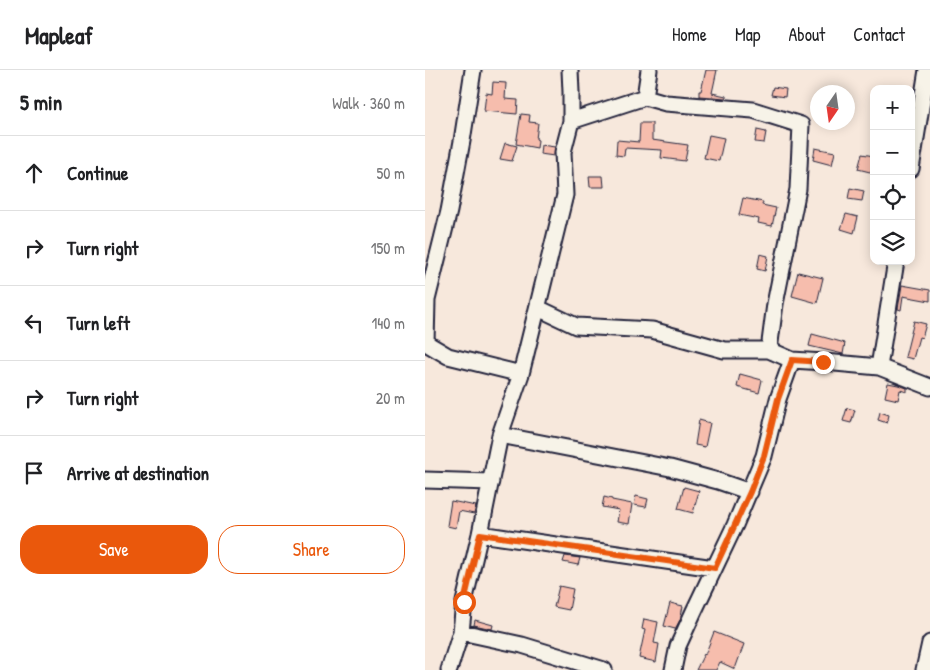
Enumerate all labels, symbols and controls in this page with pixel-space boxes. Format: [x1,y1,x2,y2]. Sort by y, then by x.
text: Mapleaf [25,19,93,51]
text: Home [672,22,707,47]
text: Map [735,22,760,47]
text: About [788,22,825,47]
text: Contact [853,22,905,47]
north arrow [810,85,855,130]
map controls [870,85,915,265]
button: + [870,85,915,130]
text: 5 min [20,88,62,117]
text: Walk · 360 m [332,92,405,114]
button: − [870,130,915,175]
icon: ahead [20,159,48,187]
text: Continue [67,160,128,186]
text: 50 m [377,162,405,184]
button: locate [870,175,915,220]
button: layers [870,220,915,265]
icon: right [20,234,48,262]
text: Turn right [67,235,138,261]
text: 150 m [371,237,405,259]
icon: left [20,309,48,337]
text: Turn left [67,310,130,336]
text: 140 m [371,312,405,334]
route end [812,351,835,374]
icon: right [20,384,48,412]
text: Turn right [67,385,138,411]
text: 20 m [376,387,405,409]
icon: arrive [20,459,48,487]
text: Arrive at destination [67,460,209,486]
button: Save [20,525,208,574]
button: Share [218,525,405,574]
route start [453,591,476,614]

